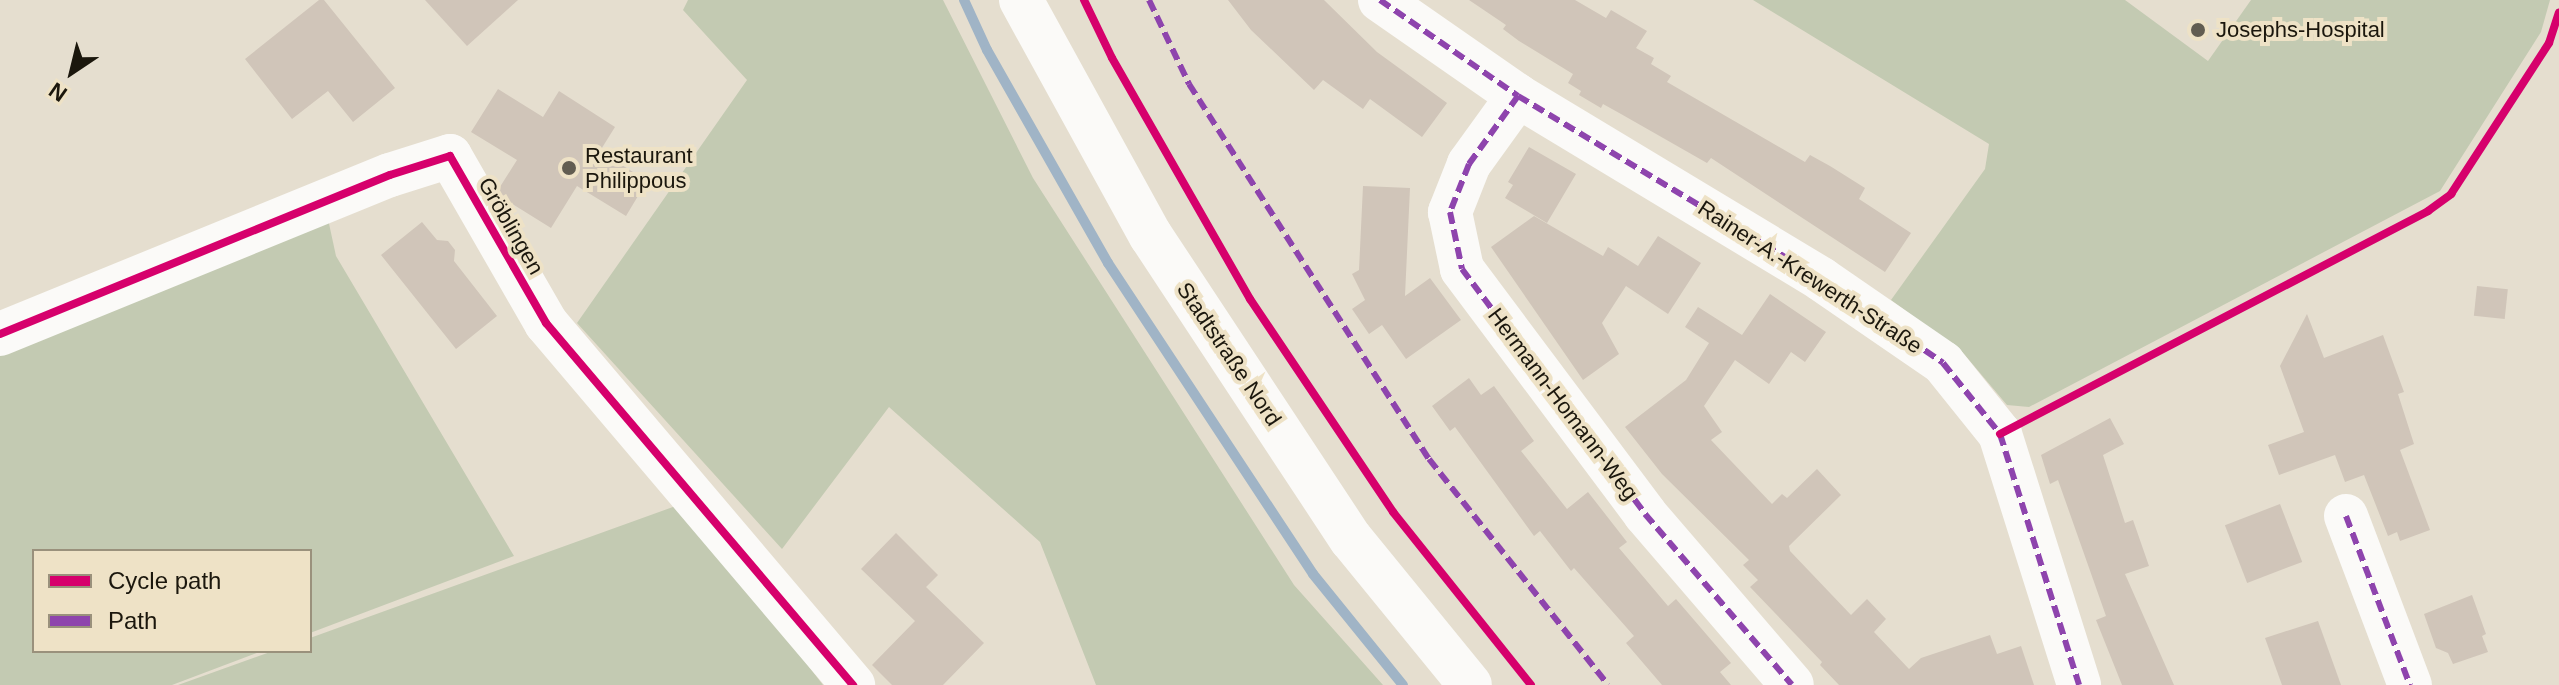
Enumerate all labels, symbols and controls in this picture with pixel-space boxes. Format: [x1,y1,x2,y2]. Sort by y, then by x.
place label: Josephs-Hospital [2216,17,2385,43]
marker: Josephs-Hospital [2187,19,2209,41]
north arrow [32,32,112,112]
text: N [44,77,72,107]
place label: Restaurant Philippous [585,142,693,194]
marker: Restaurant Philippous [560,159,578,177]
street label: Gröblingen [473,173,549,279]
street label: Rainer-A.-Krewerth-Straße [1693,195,1927,359]
street label: Stadtstraße Nord [1171,277,1287,431]
street label: Hermann-Homann-Weg [1482,303,1644,505]
legend [32,549,312,653]
text: Cycle path [108,567,221,594]
text: Path [108,607,157,634]

